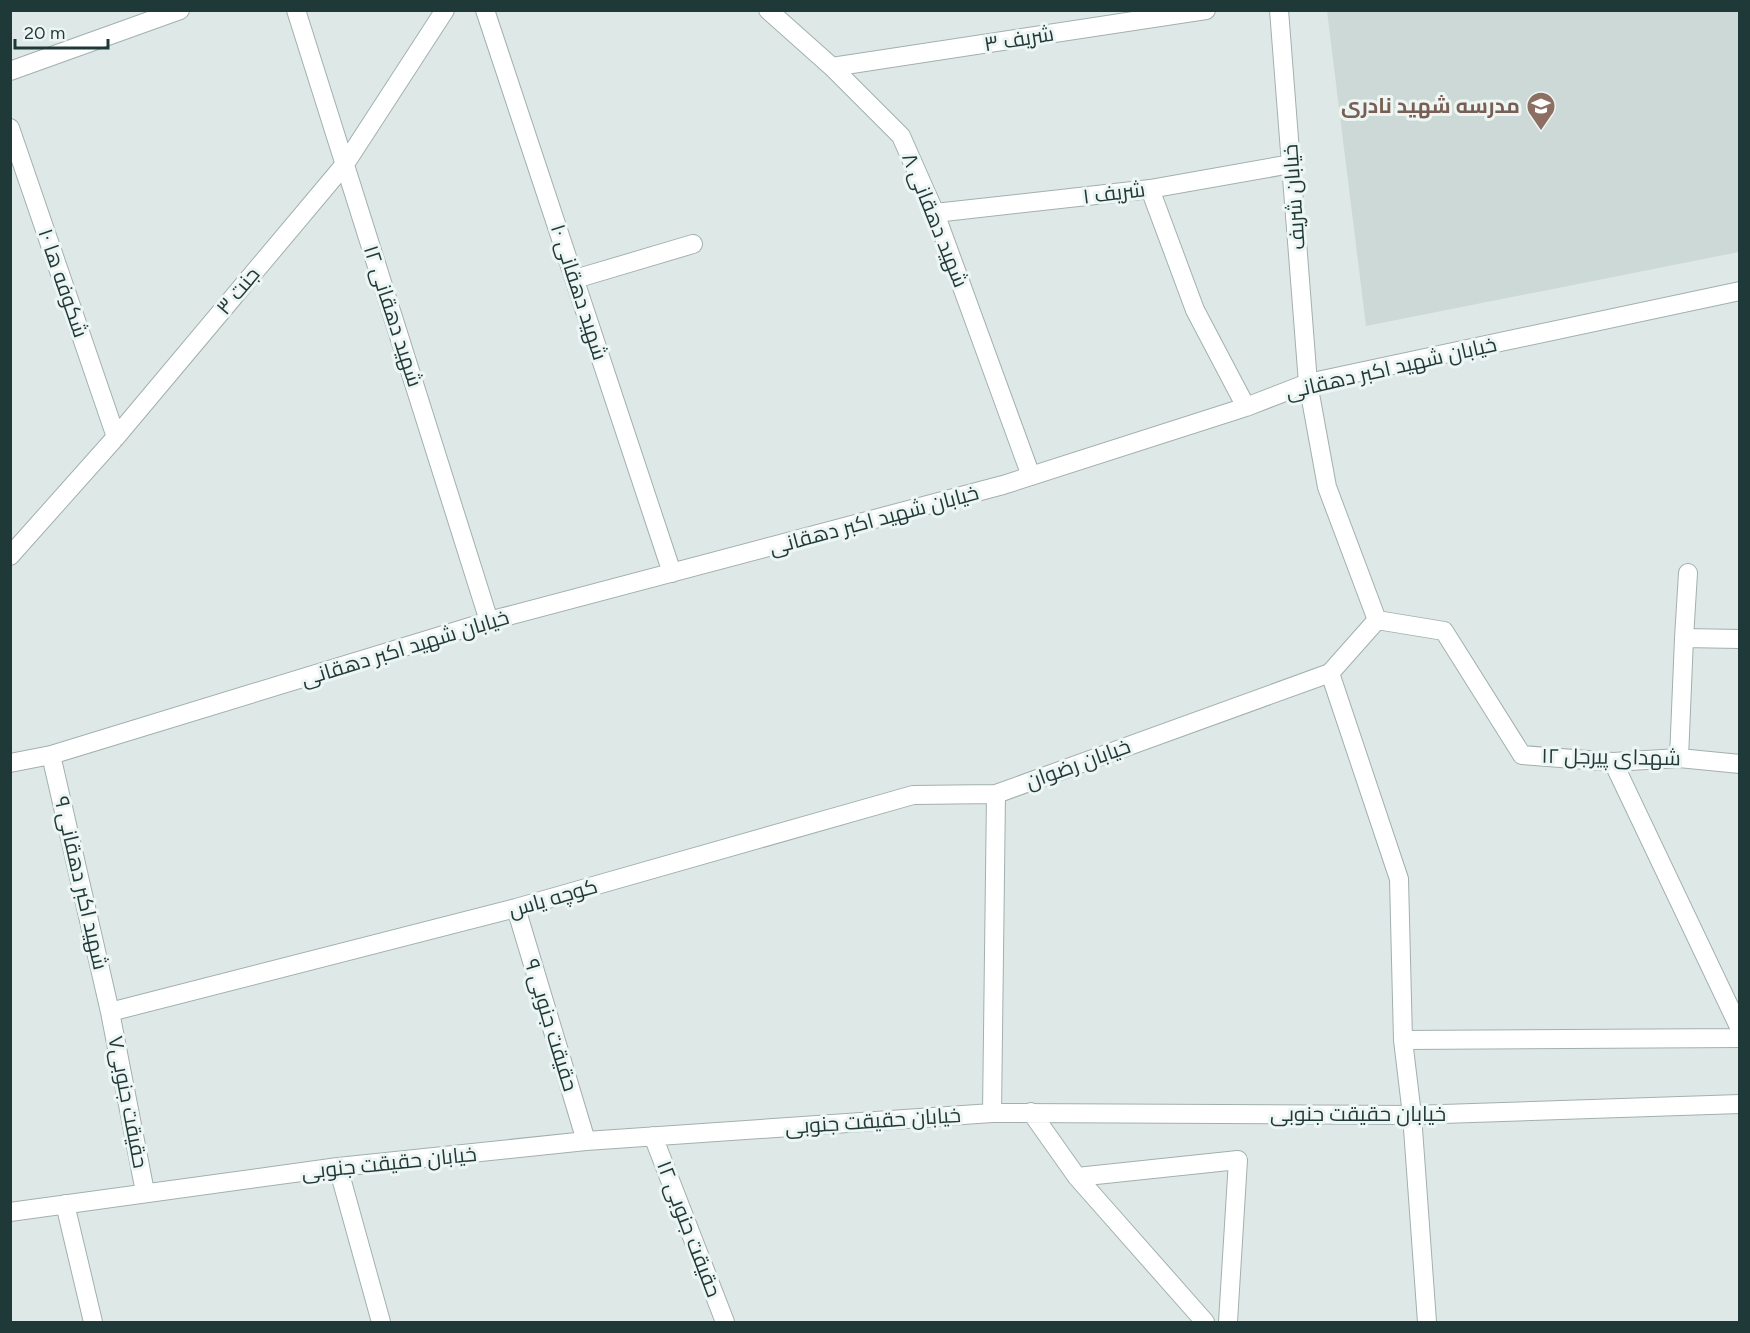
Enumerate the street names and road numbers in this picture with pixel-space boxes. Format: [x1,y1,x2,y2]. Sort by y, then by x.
street label: شریف ۳ [982,21,1056,56]
street label: خیابان شریف [1277,143,1311,251]
street label: شهید دهقانی ۸ [896,149,974,291]
street label: شریف ۱ [1081,176,1147,209]
street label: شهید دهقانی ۱۰ [545,221,613,363]
street label: شکوفه ها ۱۰ [33,225,94,340]
street label: شهید دهقانی ۱۲ [358,242,428,390]
street label: جنت ۳ [211,262,265,320]
street label: خیابان شهید اکبر دهقانی [1283,331,1499,405]
street label: خیابان شهید اکبر دهقانی [766,480,982,560]
street label: خیابان شهید اکبر دهقانی [298,604,512,692]
street label: خیابان رضوان [1022,733,1134,795]
street label: شهدای پیرجل ۱۲ [1541,743,1681,772]
street label: شهید اکبر دهقانی ۹ [48,794,114,972]
street label: کوچه یاس [505,873,601,924]
street label: حقیقت جنوبی ۹ [519,956,583,1094]
street label: حقیقت جنوبی۷ [102,1034,154,1170]
street label: خیابان حقیقت جنوبی [1270,1101,1446,1127]
street label: خیابان حقیقت جنوبی [784,1102,962,1140]
street label: خیابان حقیقت جنوبی [300,1141,478,1185]
street label: حقیقت جنوبی ۱۲ [651,1157,727,1301]

